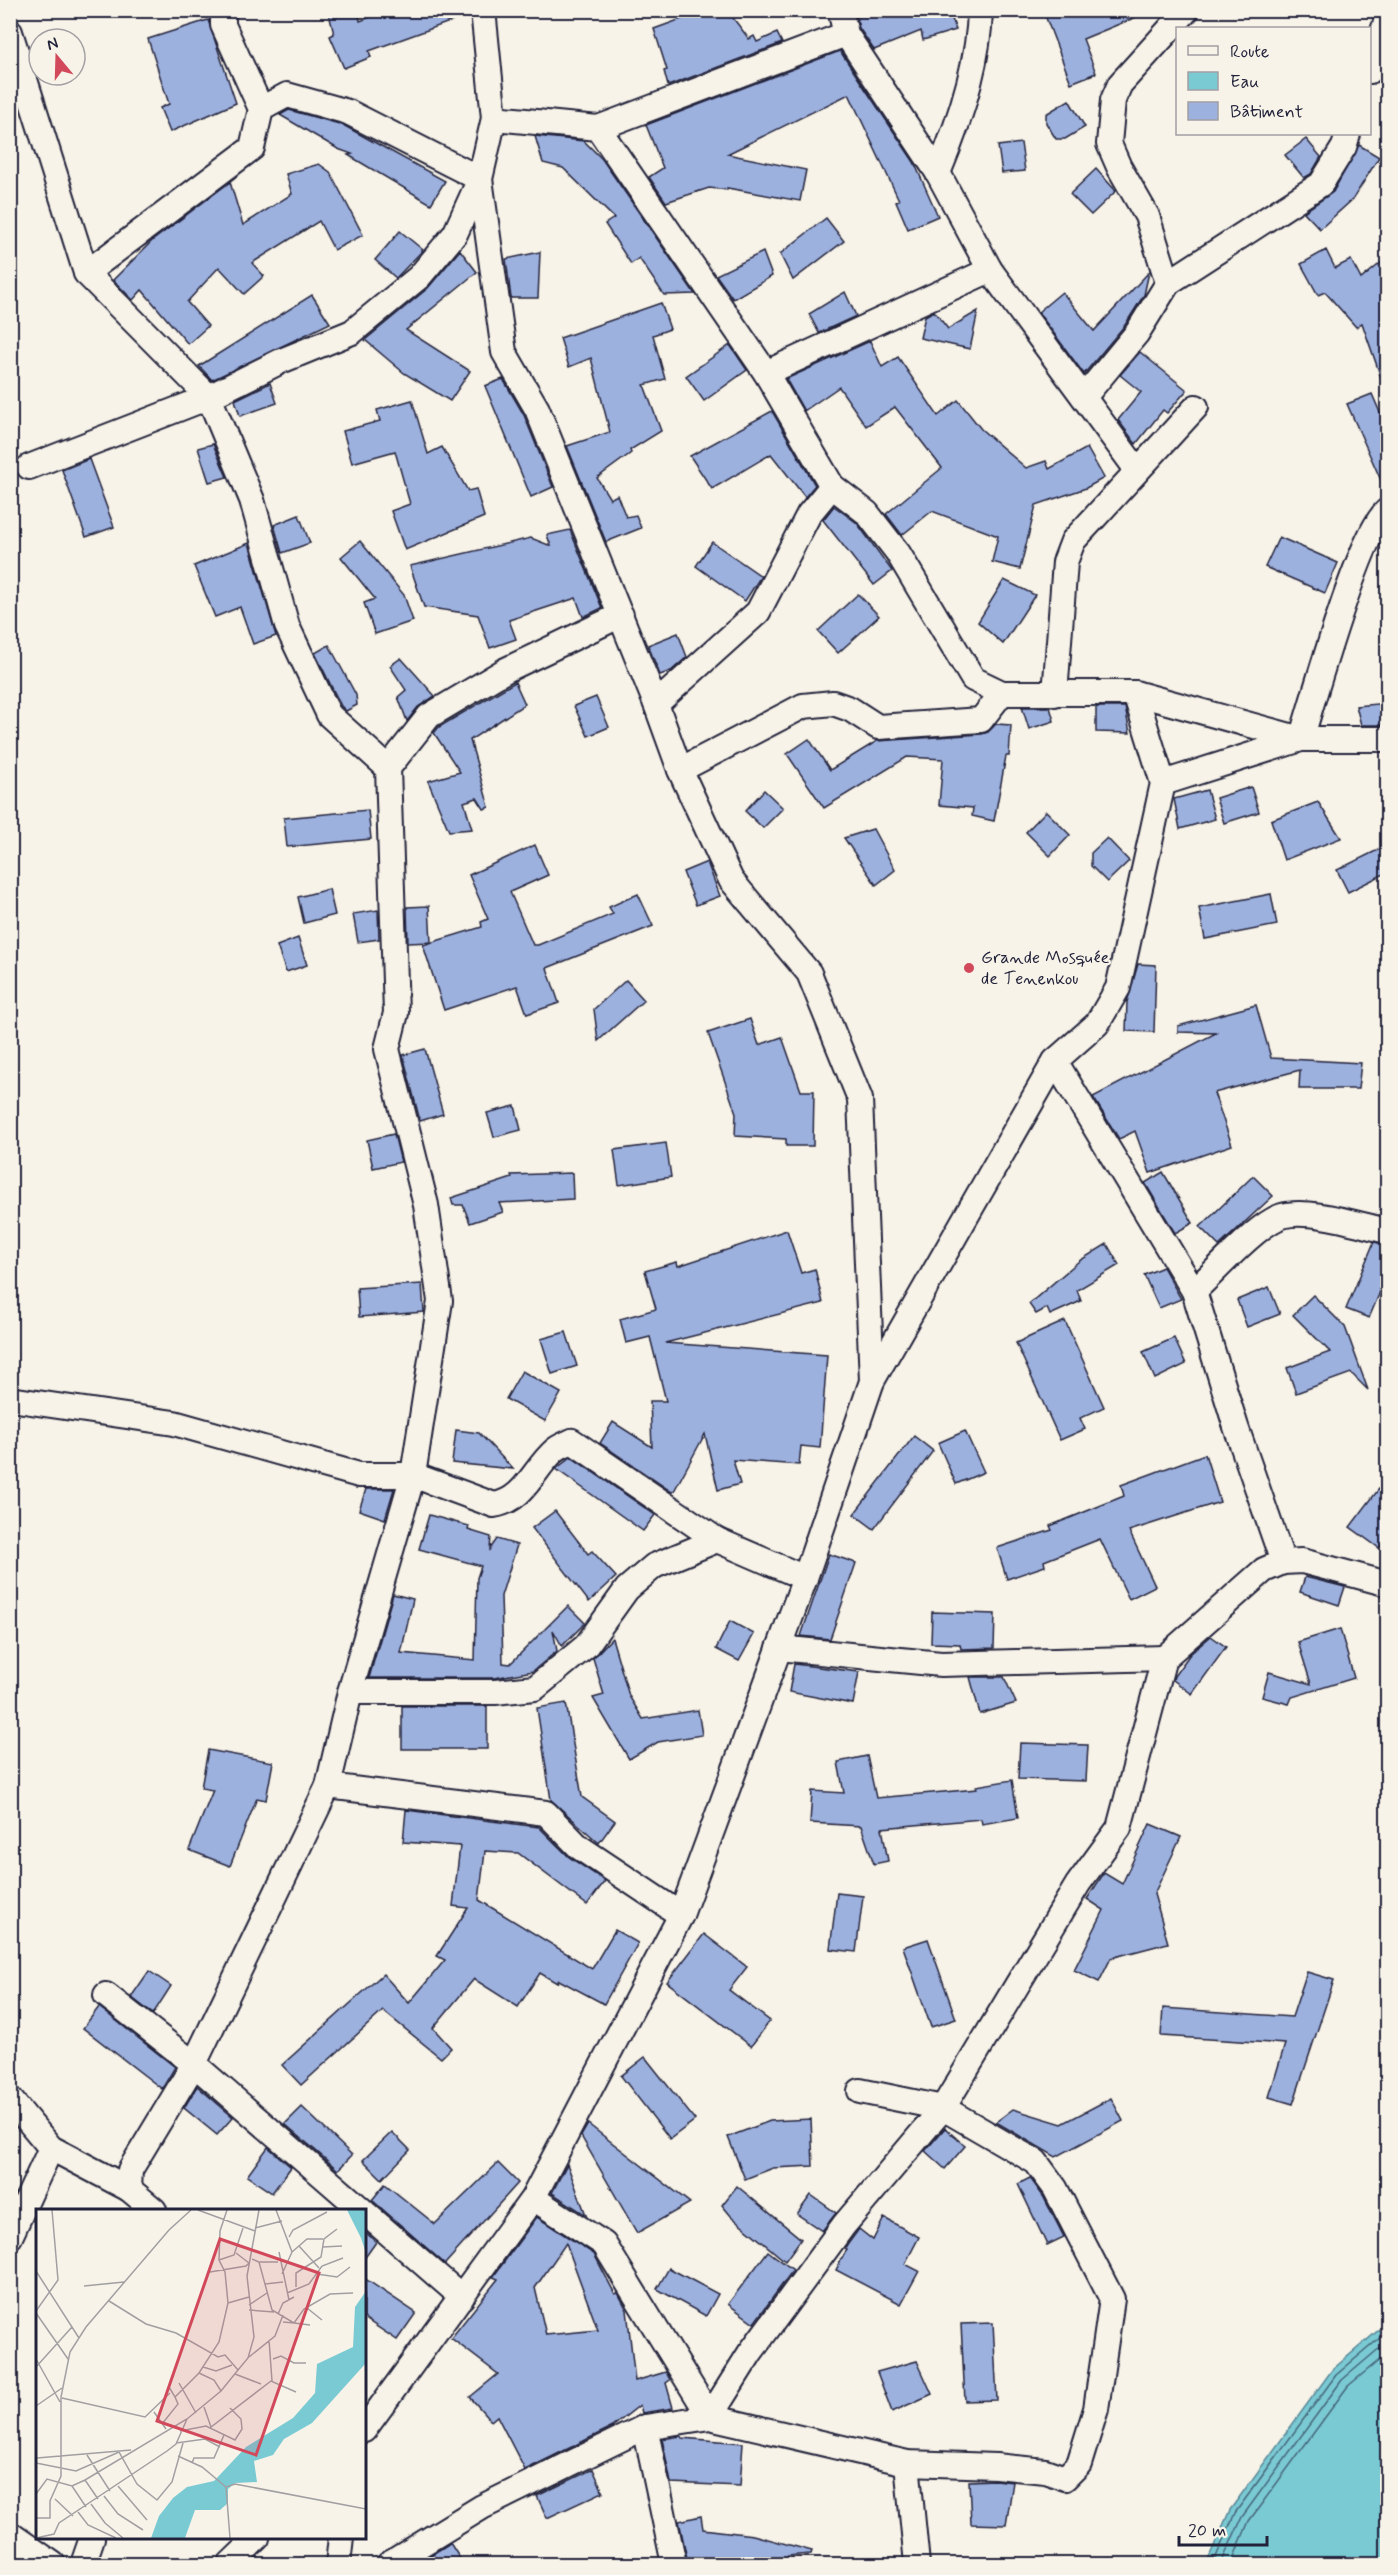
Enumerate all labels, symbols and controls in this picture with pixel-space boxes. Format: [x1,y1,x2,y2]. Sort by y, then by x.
north arrow [27,27,87,87]
legend [1176,27,1371,135]
text: N [44,33,61,56]
text: Route [1230,40,1269,64]
text: Eau [1230,70,1259,94]
text: Bâtiment [1230,100,1303,124]
place label: Grande Mosquée de Tenenkou [981,946,1110,991]
marker: Grande Mosquée de Tenenkou [962,961,976,975]
inset map [36,2209,366,2539]
scale bar [1179,2509,1268,2547]
text: 20 m [1188,2519,1226,2543]

